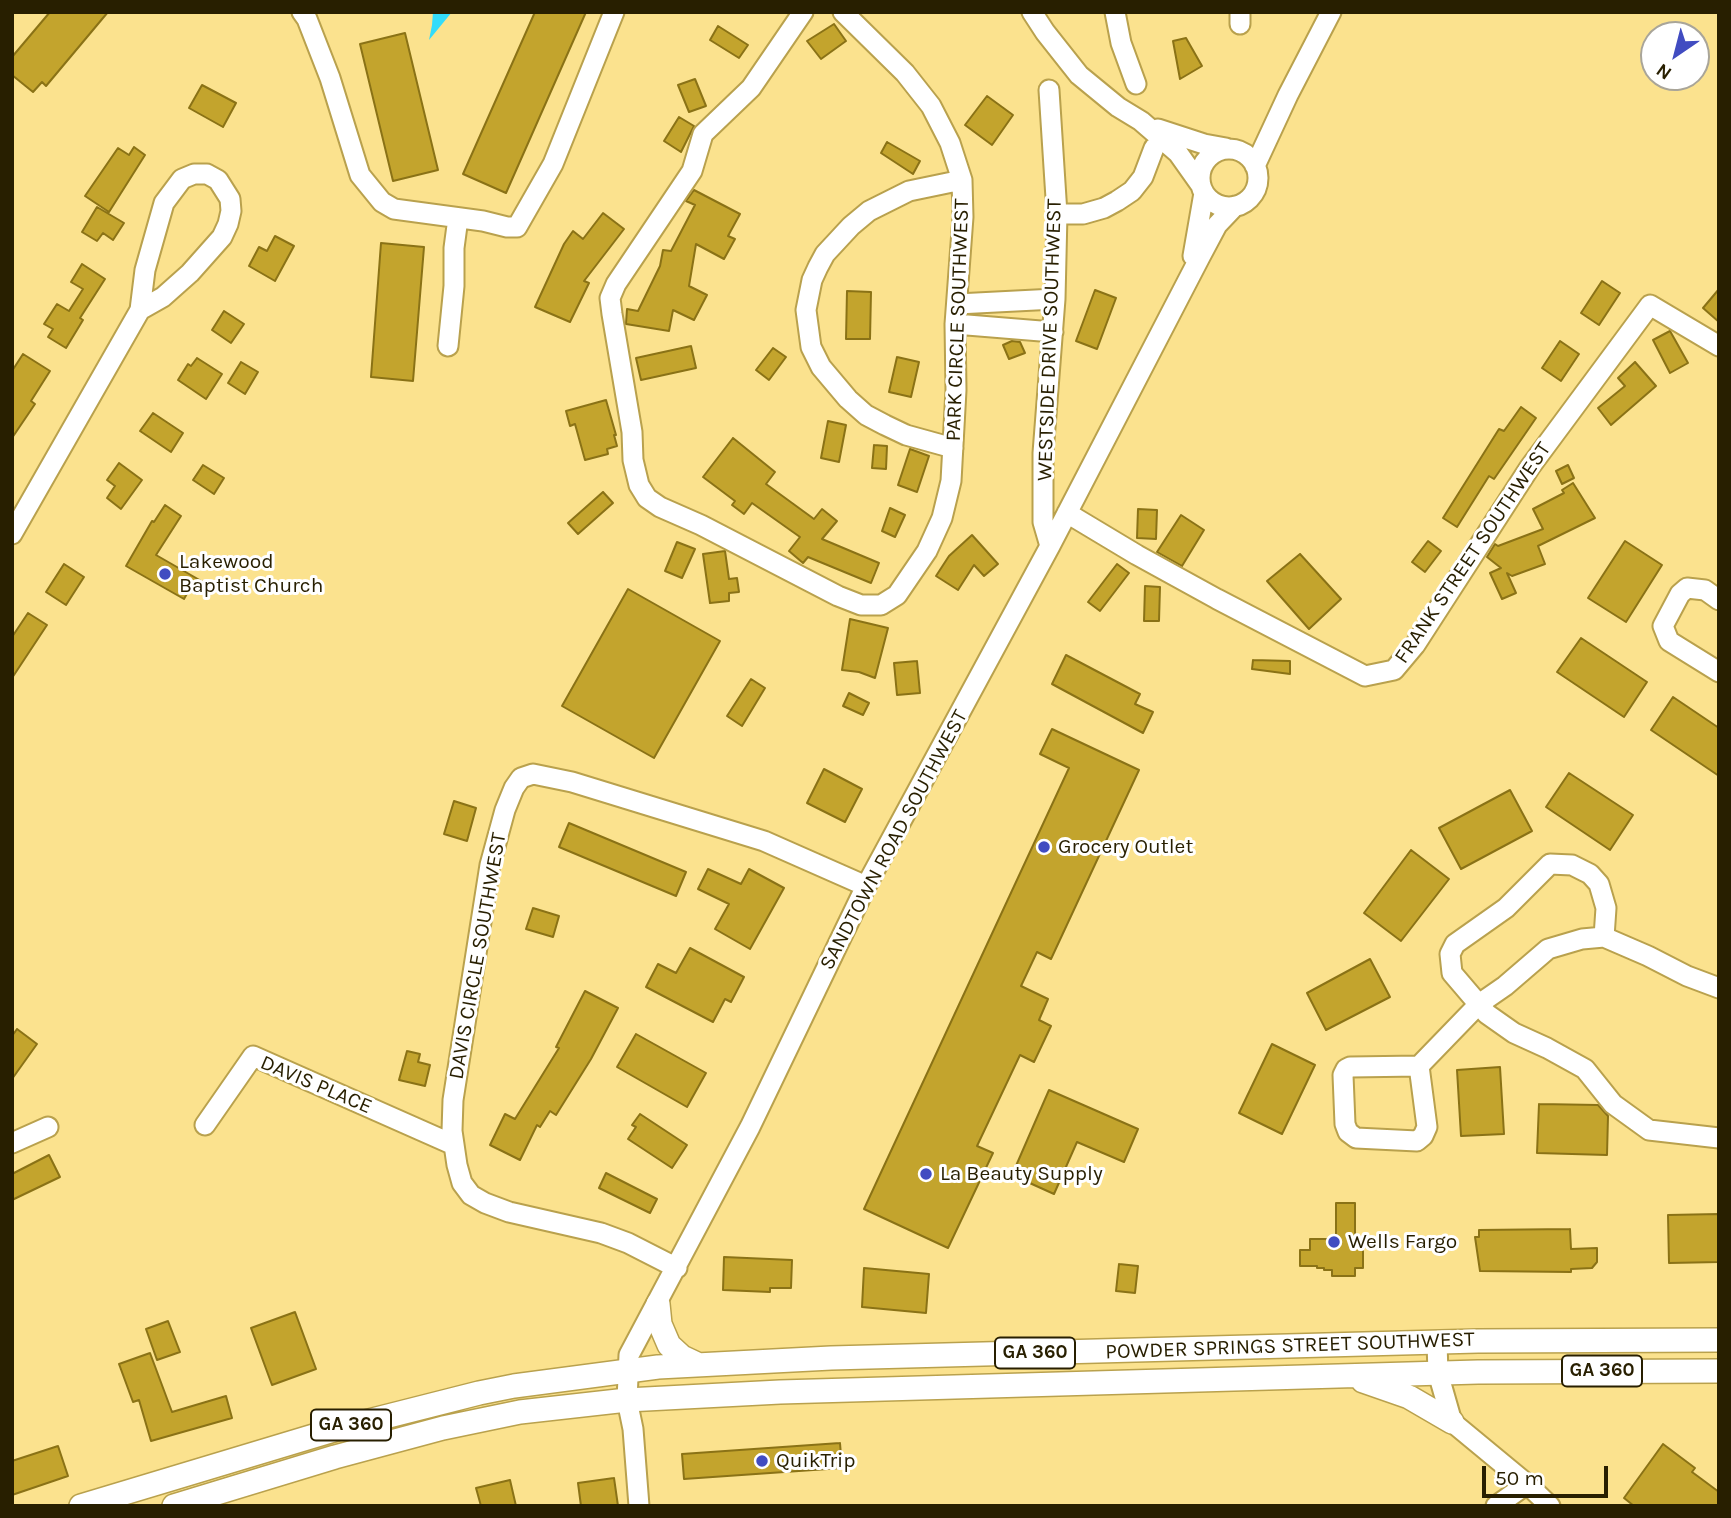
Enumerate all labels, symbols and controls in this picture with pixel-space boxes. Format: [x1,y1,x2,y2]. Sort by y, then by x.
north arrow [1640,21,1710,91]
text: N [1652,59,1676,84]
street label: PARK CIRCLE SOUTHWEST [941,198,975,442]
street label: WESTSIDE DRIVE SOUTHWEST [1032,198,1068,482]
street label: FRANK STREET SOUTHWEST [1389,438,1557,668]
place label: Lakewood Baptist Church [179,549,323,599]
marker: Lakewood Baptist Church [157,566,173,582]
street label: SANDTOWN ROAD SOUTHWEST [815,706,973,974]
street label: DAVIS CIRCLE SOUTHWEST [444,831,512,1081]
place label: Grocery Outlet [1058,834,1193,860]
marker: Grocery Outlet [1036,839,1052,855]
street label: DAVIS PLACE [256,1050,376,1120]
place label: La Beauty Supply [940,1161,1103,1187]
marker: La Beauty Supply [918,1166,934,1182]
place label: Wells Fargo [1348,1229,1457,1255]
marker: Wells Fargo [1326,1234,1342,1250]
street label: POWDER SPRINGS STREET SOUTHWEST [1105,1327,1475,1365]
road number: GA 360 [995,1338,1075,1368]
road number: GA 360 [1562,1356,1642,1386]
road number: GA 360 [311,1410,391,1441]
place label: QuikTrip [776,1448,856,1474]
scale bar [1486,1452,1612,1496]
marker: QuikTrip [754,1453,770,1469]
text: 50 m [1495,1466,1544,1490]

